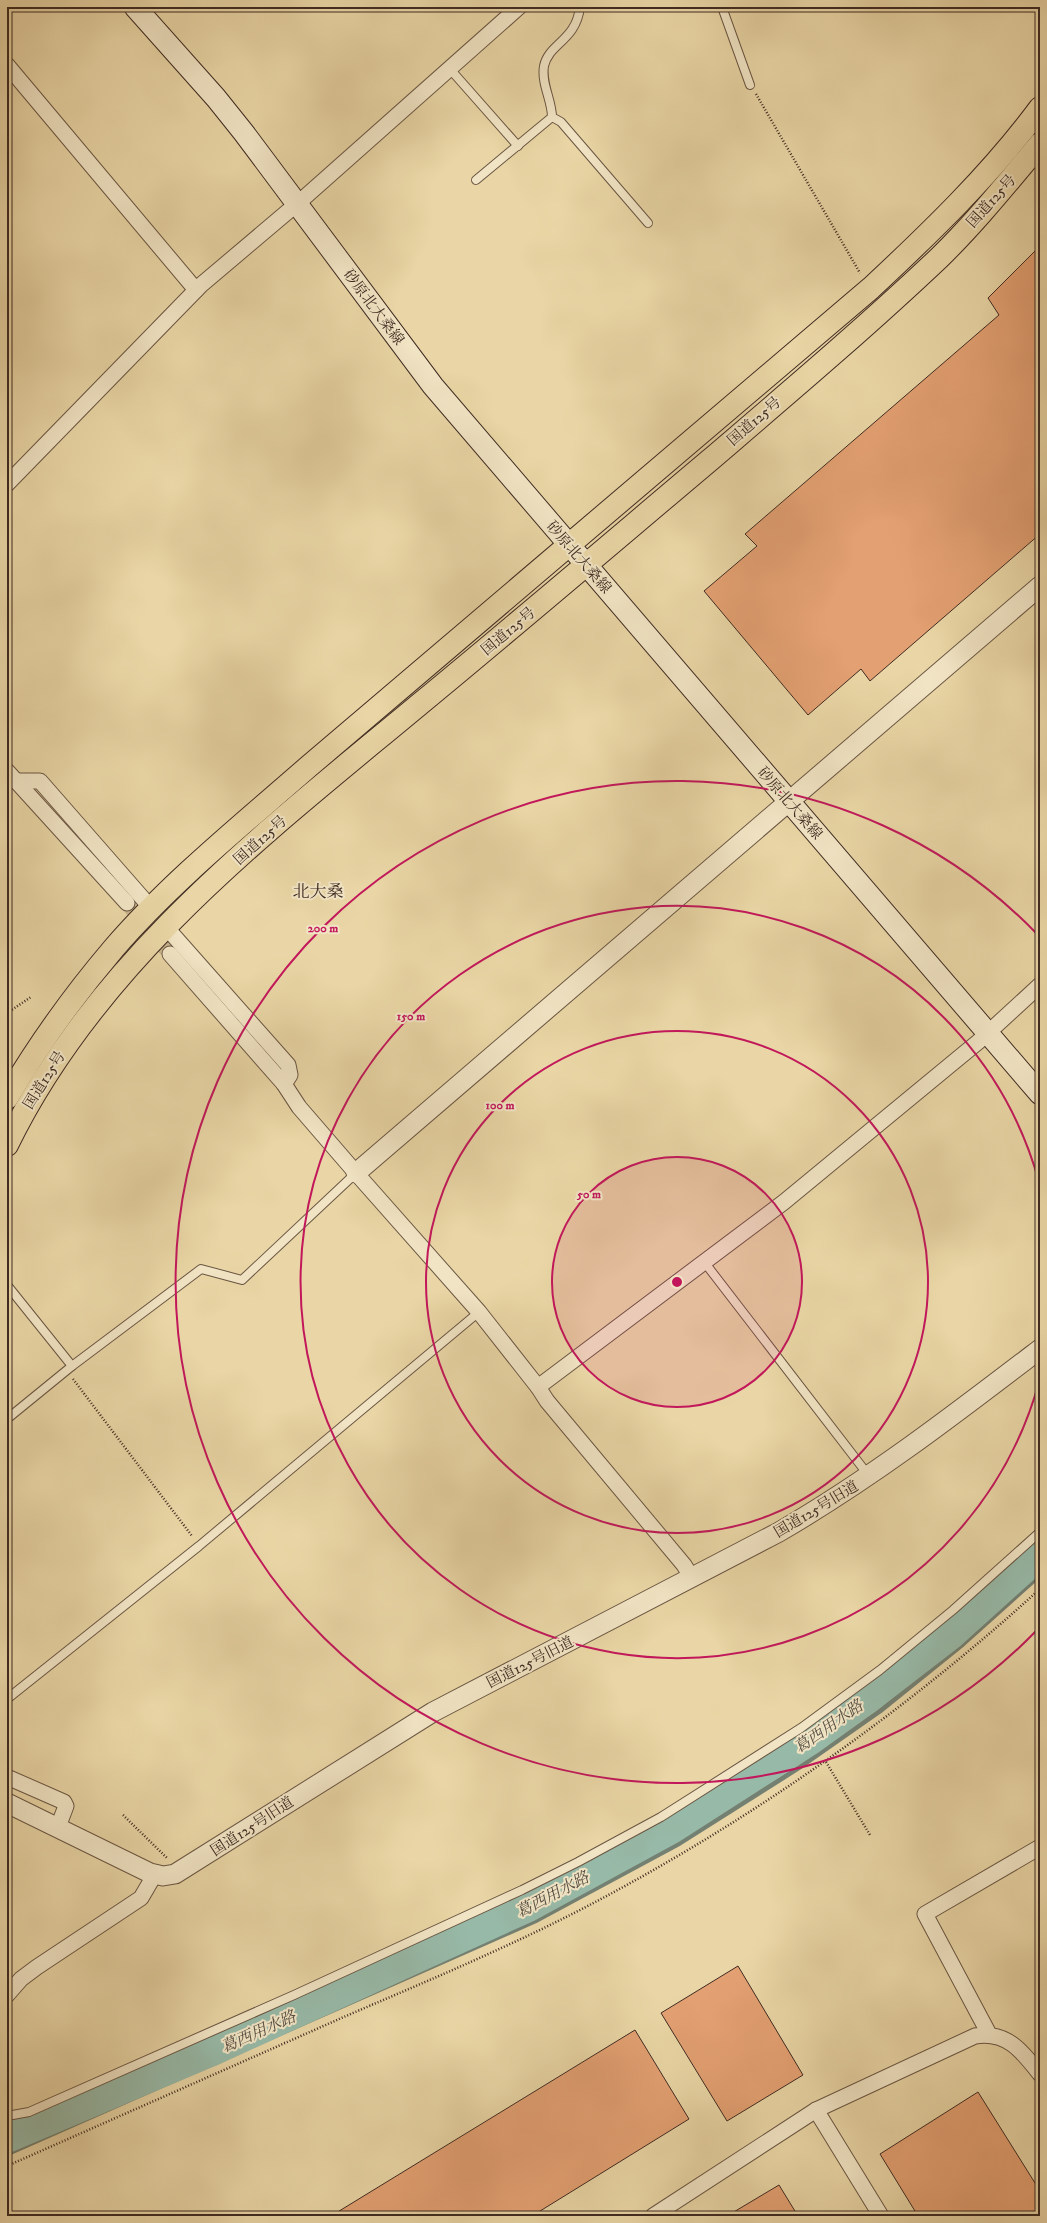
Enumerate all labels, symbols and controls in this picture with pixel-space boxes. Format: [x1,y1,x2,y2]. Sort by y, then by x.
street label: 国道125号 [962,171,1020,232]
street label: 砂原北大桑線 [339,266,408,349]
street label: 国道125号 [723,393,785,450]
street label: 砂原北大桑線 [542,517,615,598]
street label: 国道125号 [477,603,539,660]
street label: 砂原北大桑線 [753,763,826,844]
street label: 国道125号 [230,811,291,869]
district label: 北大桑 [293,881,344,903]
text: 200 m [308,921,338,936]
text: 150 m [397,1009,425,1024]
street label: 国道125号 [19,1048,70,1113]
text: 100 m [486,1098,514,1113]
text: 50 m [576,1187,601,1202]
centre of rings [670,1275,684,1289]
street label: 国道125号旧道 [771,1477,862,1542]
street label: 国道125号旧道 [483,1632,577,1693]
water label: 葛西用水路 [790,1695,868,1758]
street label: 国道125号旧道 [207,1793,297,1860]
water label: 葛西用水路 [512,1867,593,1922]
water label: 葛西用水路 [218,2006,300,2057]

